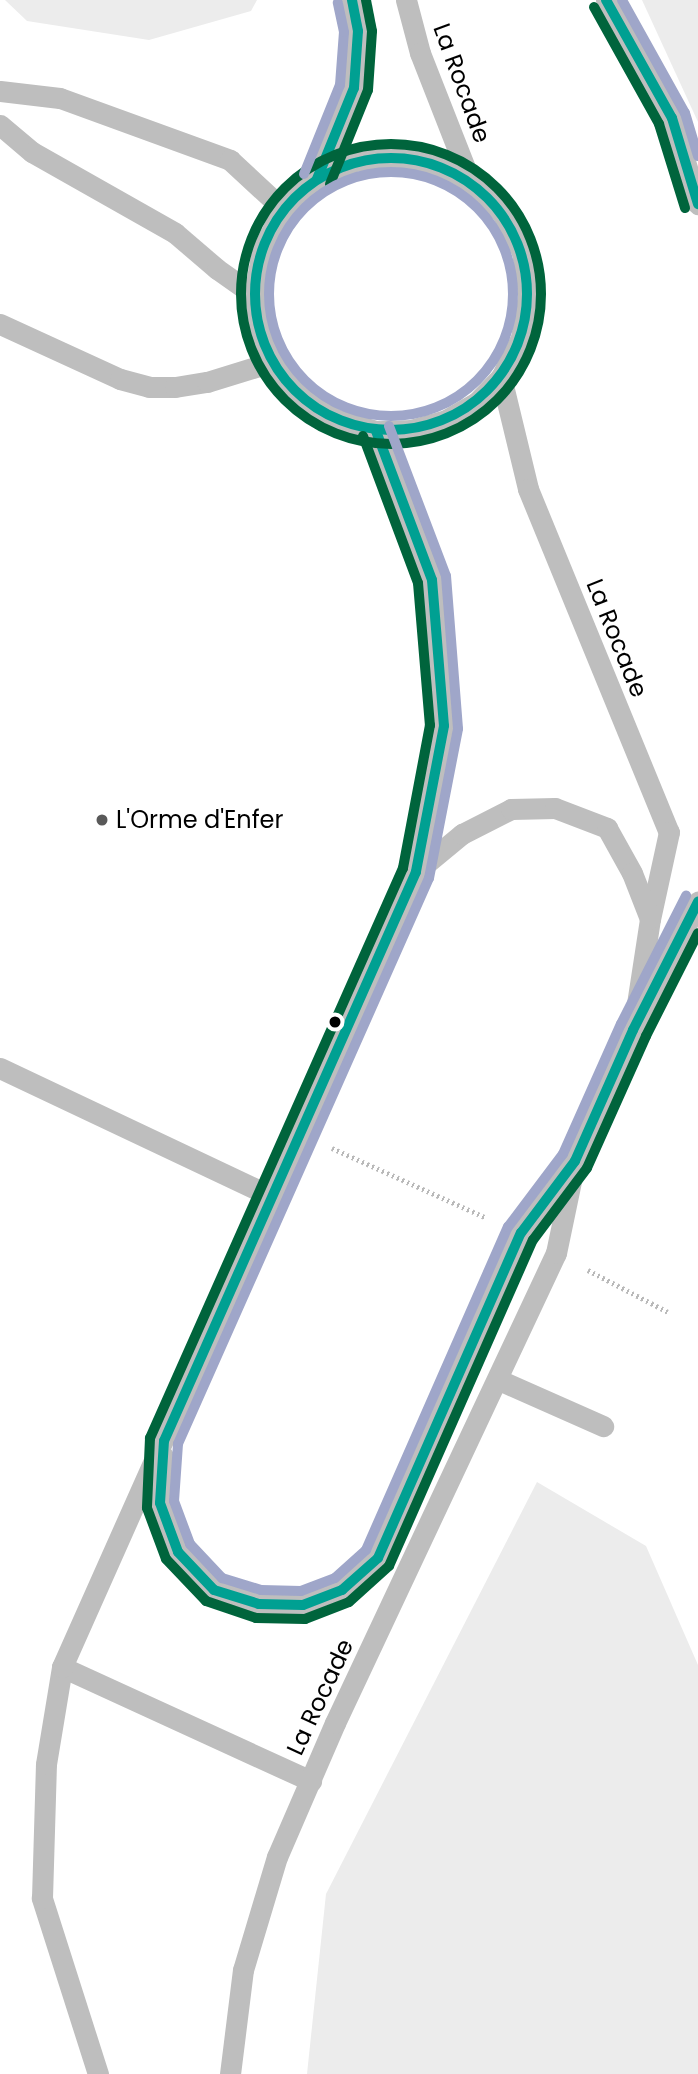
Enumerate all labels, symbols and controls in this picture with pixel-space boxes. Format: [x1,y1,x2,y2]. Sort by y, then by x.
street label: La Rocade [427,19,497,147]
street label: La Rocade [580,575,654,701]
place label: L'Orme d'Enfer [116,806,283,834]
marker: L'Orme d'Enfer [94,812,110,828]
unlabelled marker [328,1015,342,1029]
street label: La Rocade [281,1634,359,1760]

